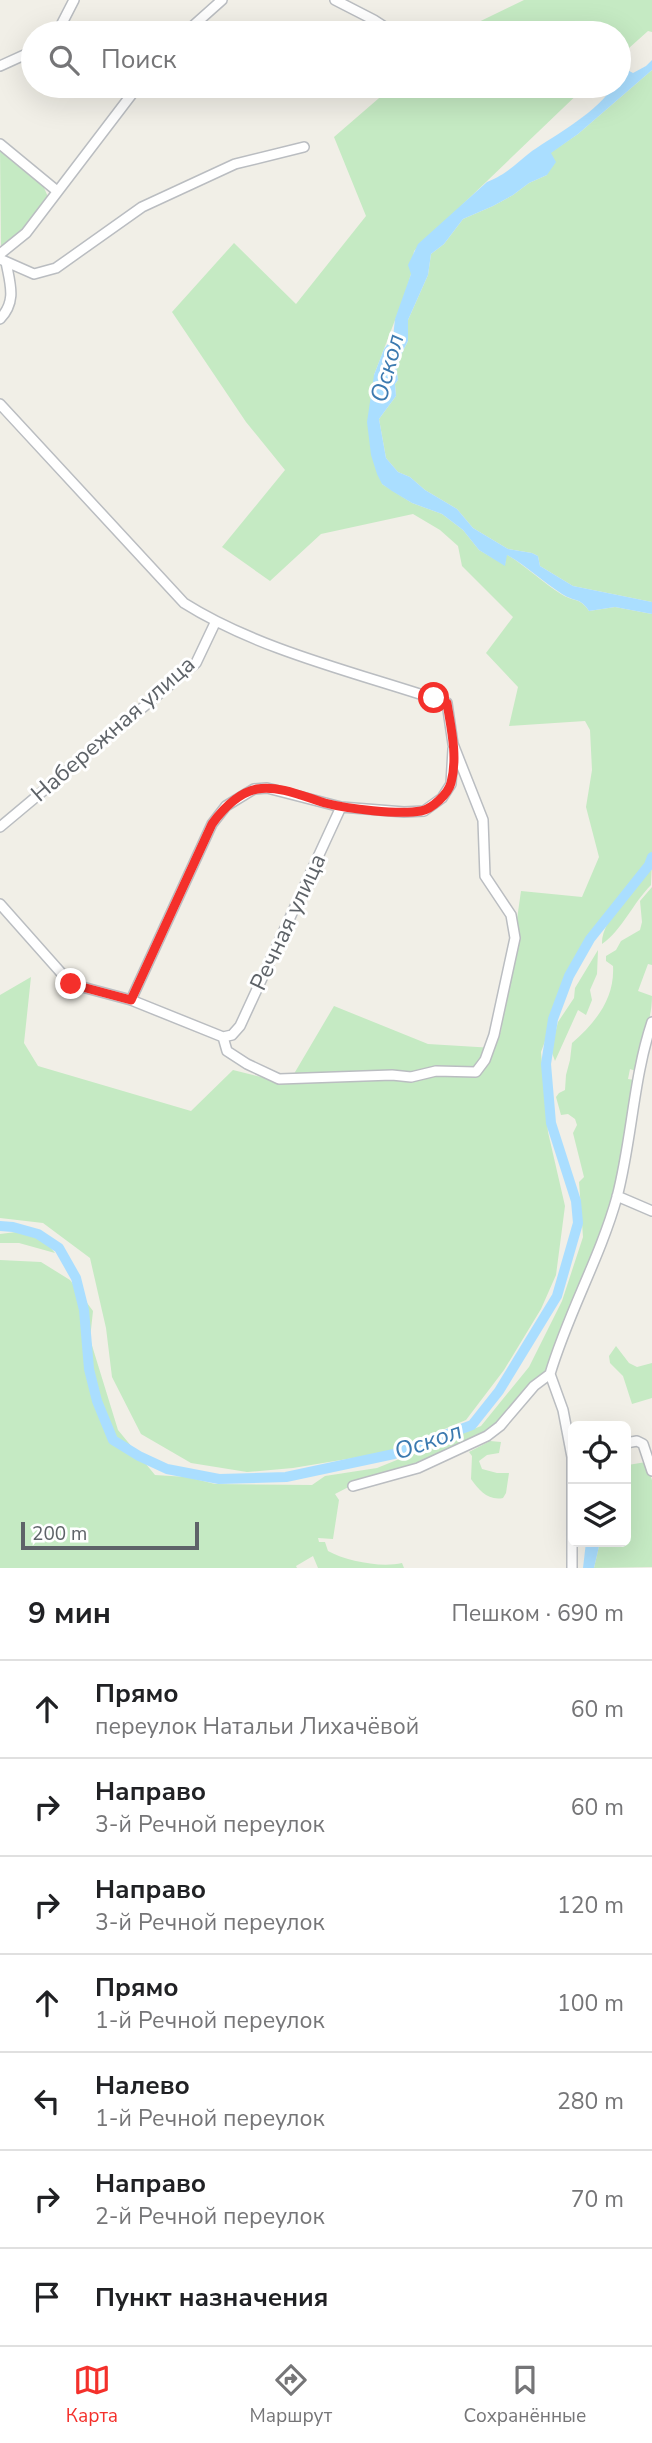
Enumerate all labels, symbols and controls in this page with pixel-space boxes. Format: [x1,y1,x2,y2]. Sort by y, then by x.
search box [21,21,631,98]
icon: search [45,41,83,79]
text: Поиск [101,42,177,77]
water label: Оскол [363,330,411,406]
street label: Набережная улица [24,649,202,809]
route start [418,682,449,713]
street label: Речная улица [243,849,333,995]
route end [55,968,86,999]
water label: Оскол [390,1415,466,1467]
map controls [568,1421,631,1547]
button: locate [568,1421,631,1484]
button: layers [568,1484,631,1547]
scale bar [21,1519,200,1551]
text: 200 m [32,1521,87,1547]
text: 9 мин [28,1593,111,1634]
text: Пешком · 690 m [451,1598,624,1629]
text: Прямо [95,1676,179,1711]
icon: ahead [28,1690,66,1728]
text: 60 m [571,1694,624,1725]
text: переулок Натальи Лихачёвой [95,1711,419,1742]
text: Направо [95,1774,206,1809]
icon: right [28,1788,66,1826]
text: 60 m [571,1792,624,1823]
text: 3-й Речной переулок [95,1809,325,1840]
text: Направо [95,1872,206,1907]
icon: right [28,1886,66,1924]
text: 120 m [557,1890,624,1921]
text: 3-й Речной переулок [95,1907,325,1938]
text: Прямо [95,1970,179,2005]
icon: ahead [28,1984,66,2022]
text: 100 m [557,1988,624,2019]
text: 1-й Речной переулок [95,2005,325,2036]
text: Налево [95,2068,190,2103]
icon: left [28,2082,66,2120]
text: 280 m [557,2086,624,2117]
text: 1-й Речной переулок [95,2103,325,2134]
text: Направо [95,2166,206,2201]
icon: right [28,2180,66,2218]
text: 70 m [571,2184,624,2215]
text: 2-й Речной переулок [95,2201,325,2232]
icon: arrive [28,2278,66,2316]
text: Пункт назначения [95,2280,328,2315]
tab: Карта [66,2361,118,2429]
tab: Маршрут [250,2361,332,2429]
tab: Сохранённые [464,2361,586,2429]

